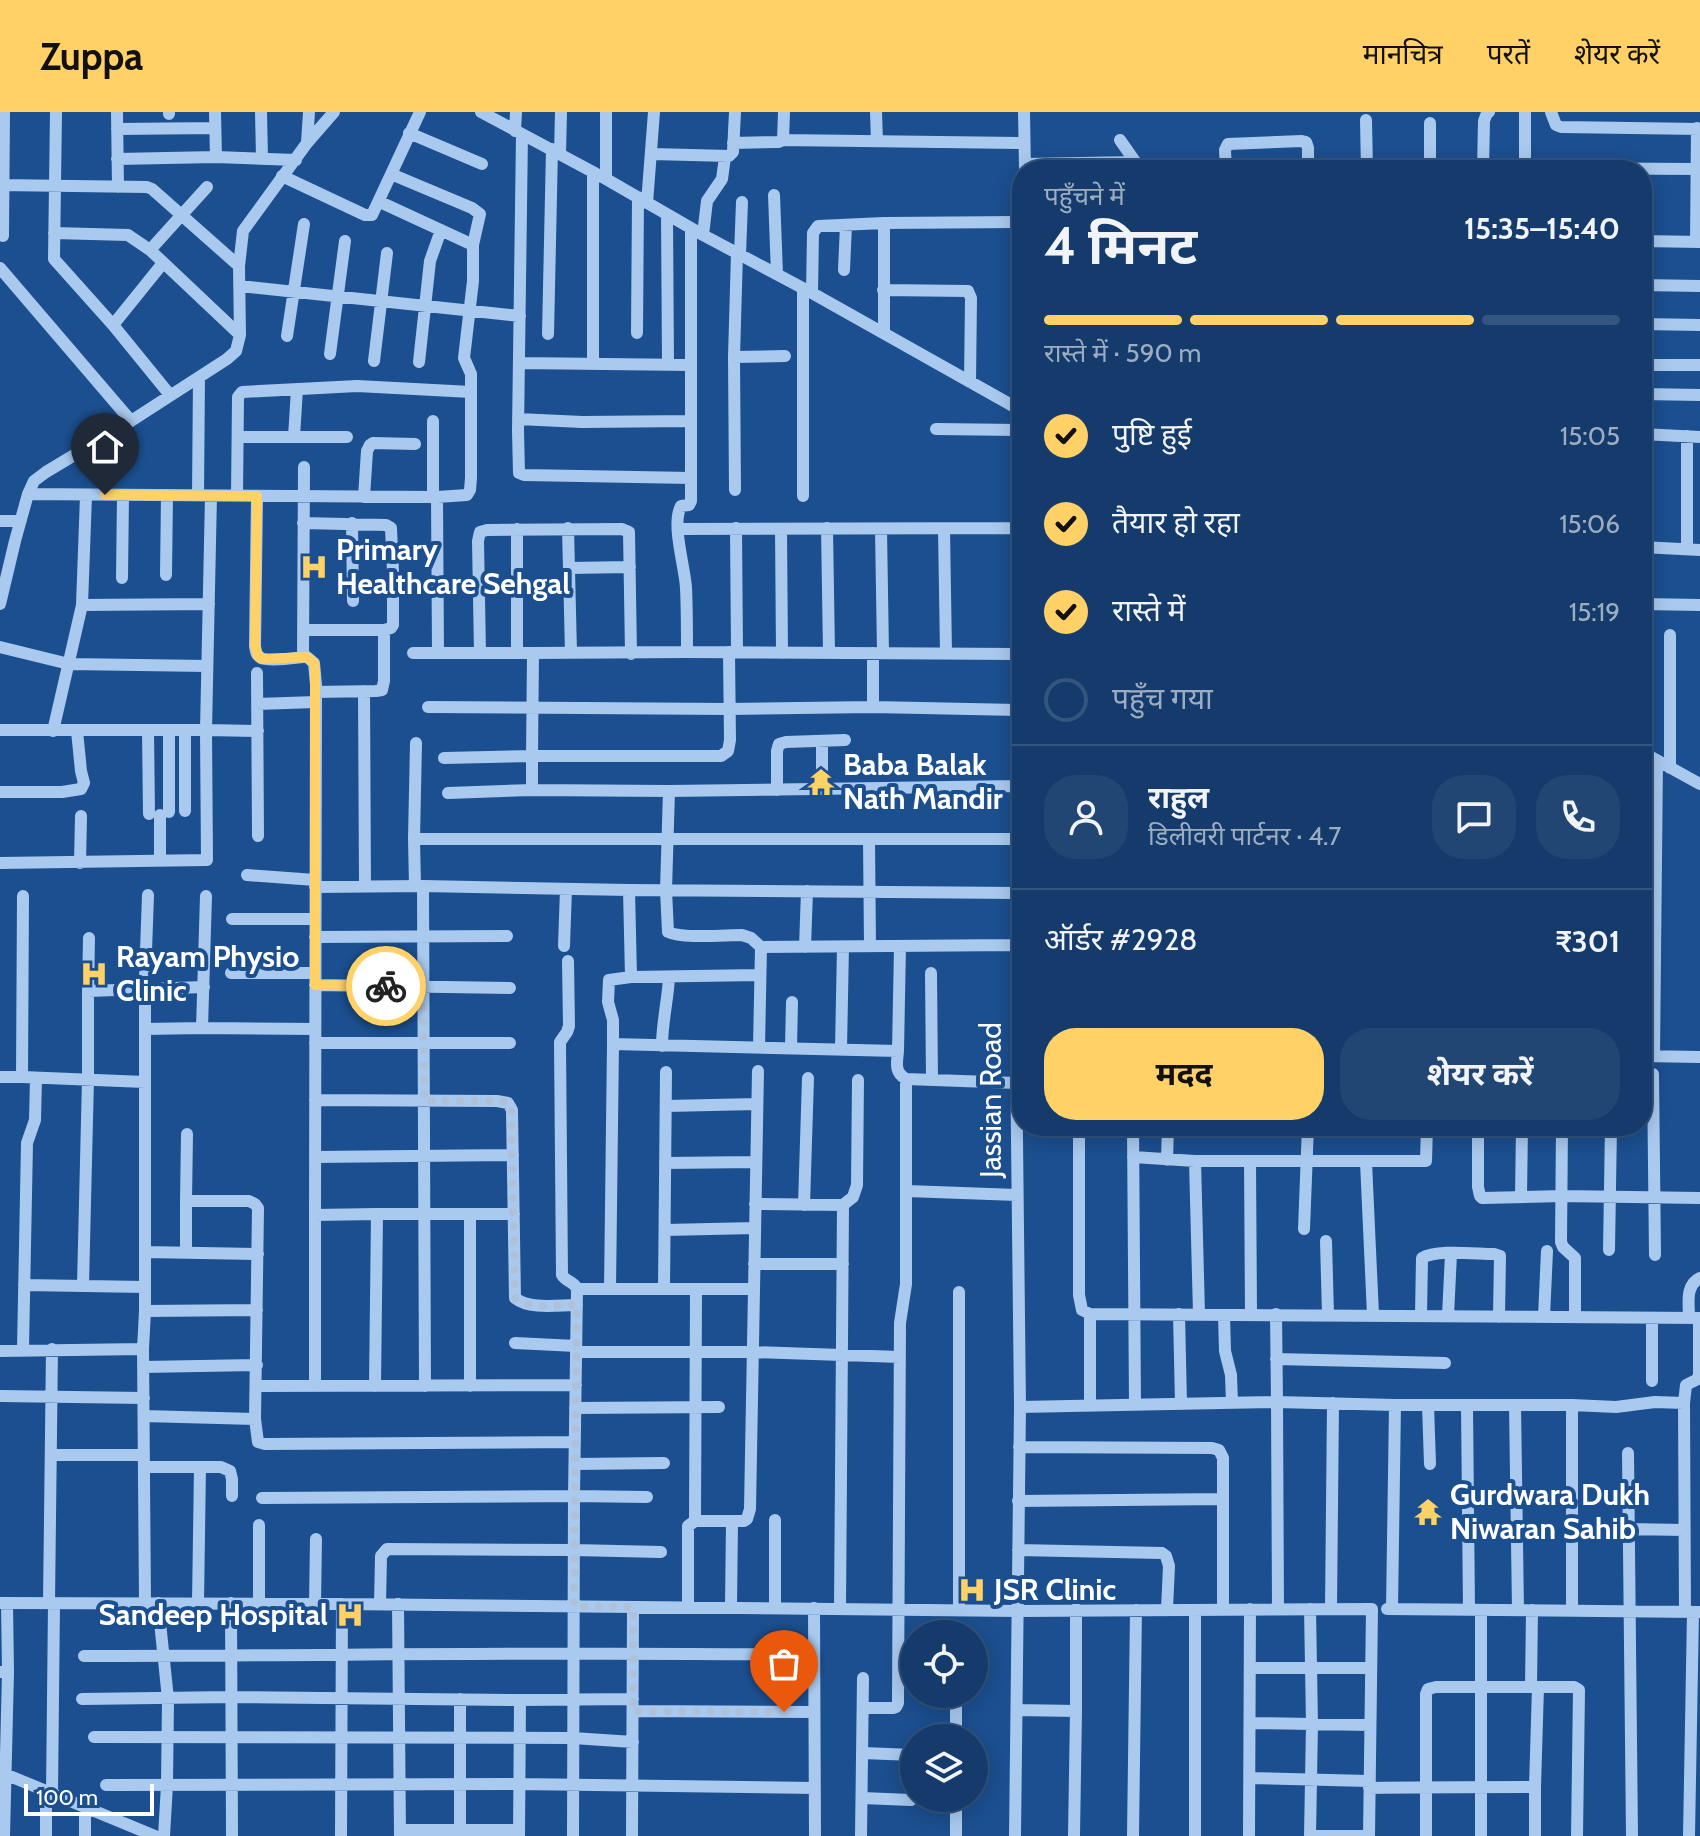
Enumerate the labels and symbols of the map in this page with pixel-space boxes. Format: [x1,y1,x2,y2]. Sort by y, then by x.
pin [71,413,139,495]
place label: Primary Healthcare Sehgal [336,531,570,602]
hospital icon: Primary Healthcare Sehgal [299,552,329,582]
place label: Baba Balak Nath Mandir [843,746,1003,817]
temple icon: Baba Balak Nath Mandir [806,767,836,797]
place label: Rayam Physio Clinic [116,938,299,1009]
courier [346,946,426,1026]
hospital icon: Rayam Physio Clinic [79,959,109,989]
street label: Jassian Road [972,1022,1009,1179]
place label: Gurdwara Dukh Niwaran Sahib [1450,1476,1650,1547]
temple icon: Gurdwara Dukh Niwaran Sahib [1413,1497,1443,1527]
place label: JSR Clinic [993,1571,1116,1608]
hospital icon: JSR Clinic [957,1575,987,1605]
place label: Sandeep Hospital [98,1596,328,1633]
hospital icon: Sandeep Hospital [335,1600,365,1630]
pin [750,1630,818,1712]
scale bar [24,1780,154,1816]

